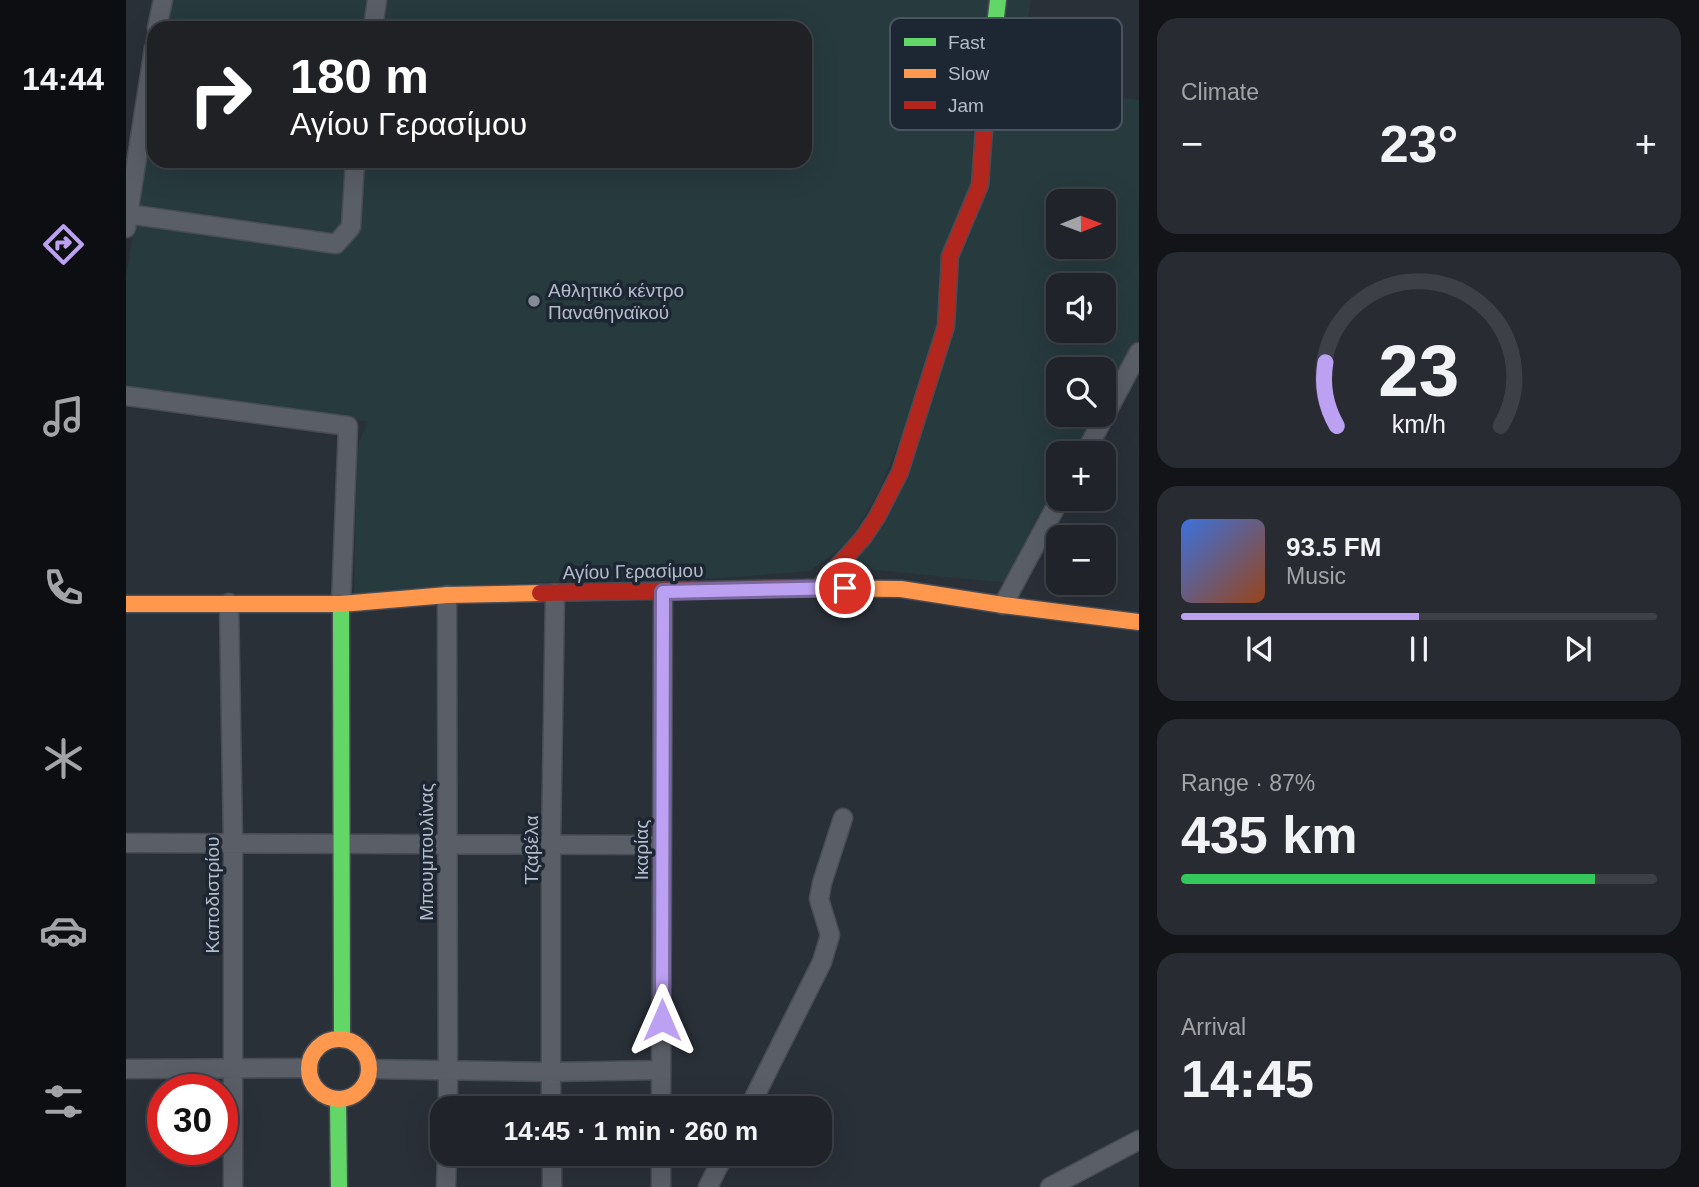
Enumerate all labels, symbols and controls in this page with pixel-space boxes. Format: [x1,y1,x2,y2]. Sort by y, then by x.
legend [890,18,1122,130]
text: Fast [948,32,986,53]
icon: right [175,49,266,140]
text: 180 m [290,49,429,103]
text: 14:44 [22,61,104,97]
text: Slow [948,63,989,84]
text: Climate [1181,79,1259,105]
text: Jam [948,95,984,116]
text: Αγίου Γερασίμου [290,106,527,142]
text: 23° [1380,115,1458,173]
text: − [1181,123,1203,165]
text: + [1635,123,1657,165]
north arrow [1046,189,1116,259]
map controls [1046,189,1116,595]
icon: directions [39,220,88,269]
button: sound [1046,273,1116,343]
place label: Αθλητικό κέντρο Παναθηναϊκού [548,280,684,323]
marker: Αθλητικό κέντρο Παναθηναϊκού [526,293,542,309]
text: 23 [1379,330,1459,411]
button: search [1046,357,1116,427]
icon: music [39,392,88,441]
text: km/h [1392,409,1446,437]
button: + [1046,441,1116,511]
button: − [1046,525,1116,595]
text: 93.5 FM [1286,532,1381,562]
pin [815,558,875,618]
street label: Αγίου Γερασίμου [562,560,704,583]
icon: phone [39,563,88,612]
text: Music [1286,563,1346,589]
icon: arrive [826,569,864,607]
icon: previous [1241,630,1279,668]
icon: pause [1400,630,1438,668]
icon: next [1559,630,1597,668]
icon: climate [39,734,88,783]
text: Range · 87% [1181,770,1315,796]
street label: Μπουμπουλίνας [416,783,437,921]
text: 435 km [1181,806,1357,864]
street label: Τζαβέλα [521,815,542,885]
street label: Ικαρίας [631,820,652,880]
street label: Καποδιστρίου [202,837,223,953]
icon: car [39,906,88,955]
position arrow [625,983,699,1057]
text: Arrival [1181,1014,1246,1040]
text: 14:45 [1181,1050,1314,1108]
speed limit sign: 30 [147,1074,238,1165]
icon: filters [39,1077,88,1126]
text: 14:45 · 1 min · 260 m [504,1116,758,1146]

